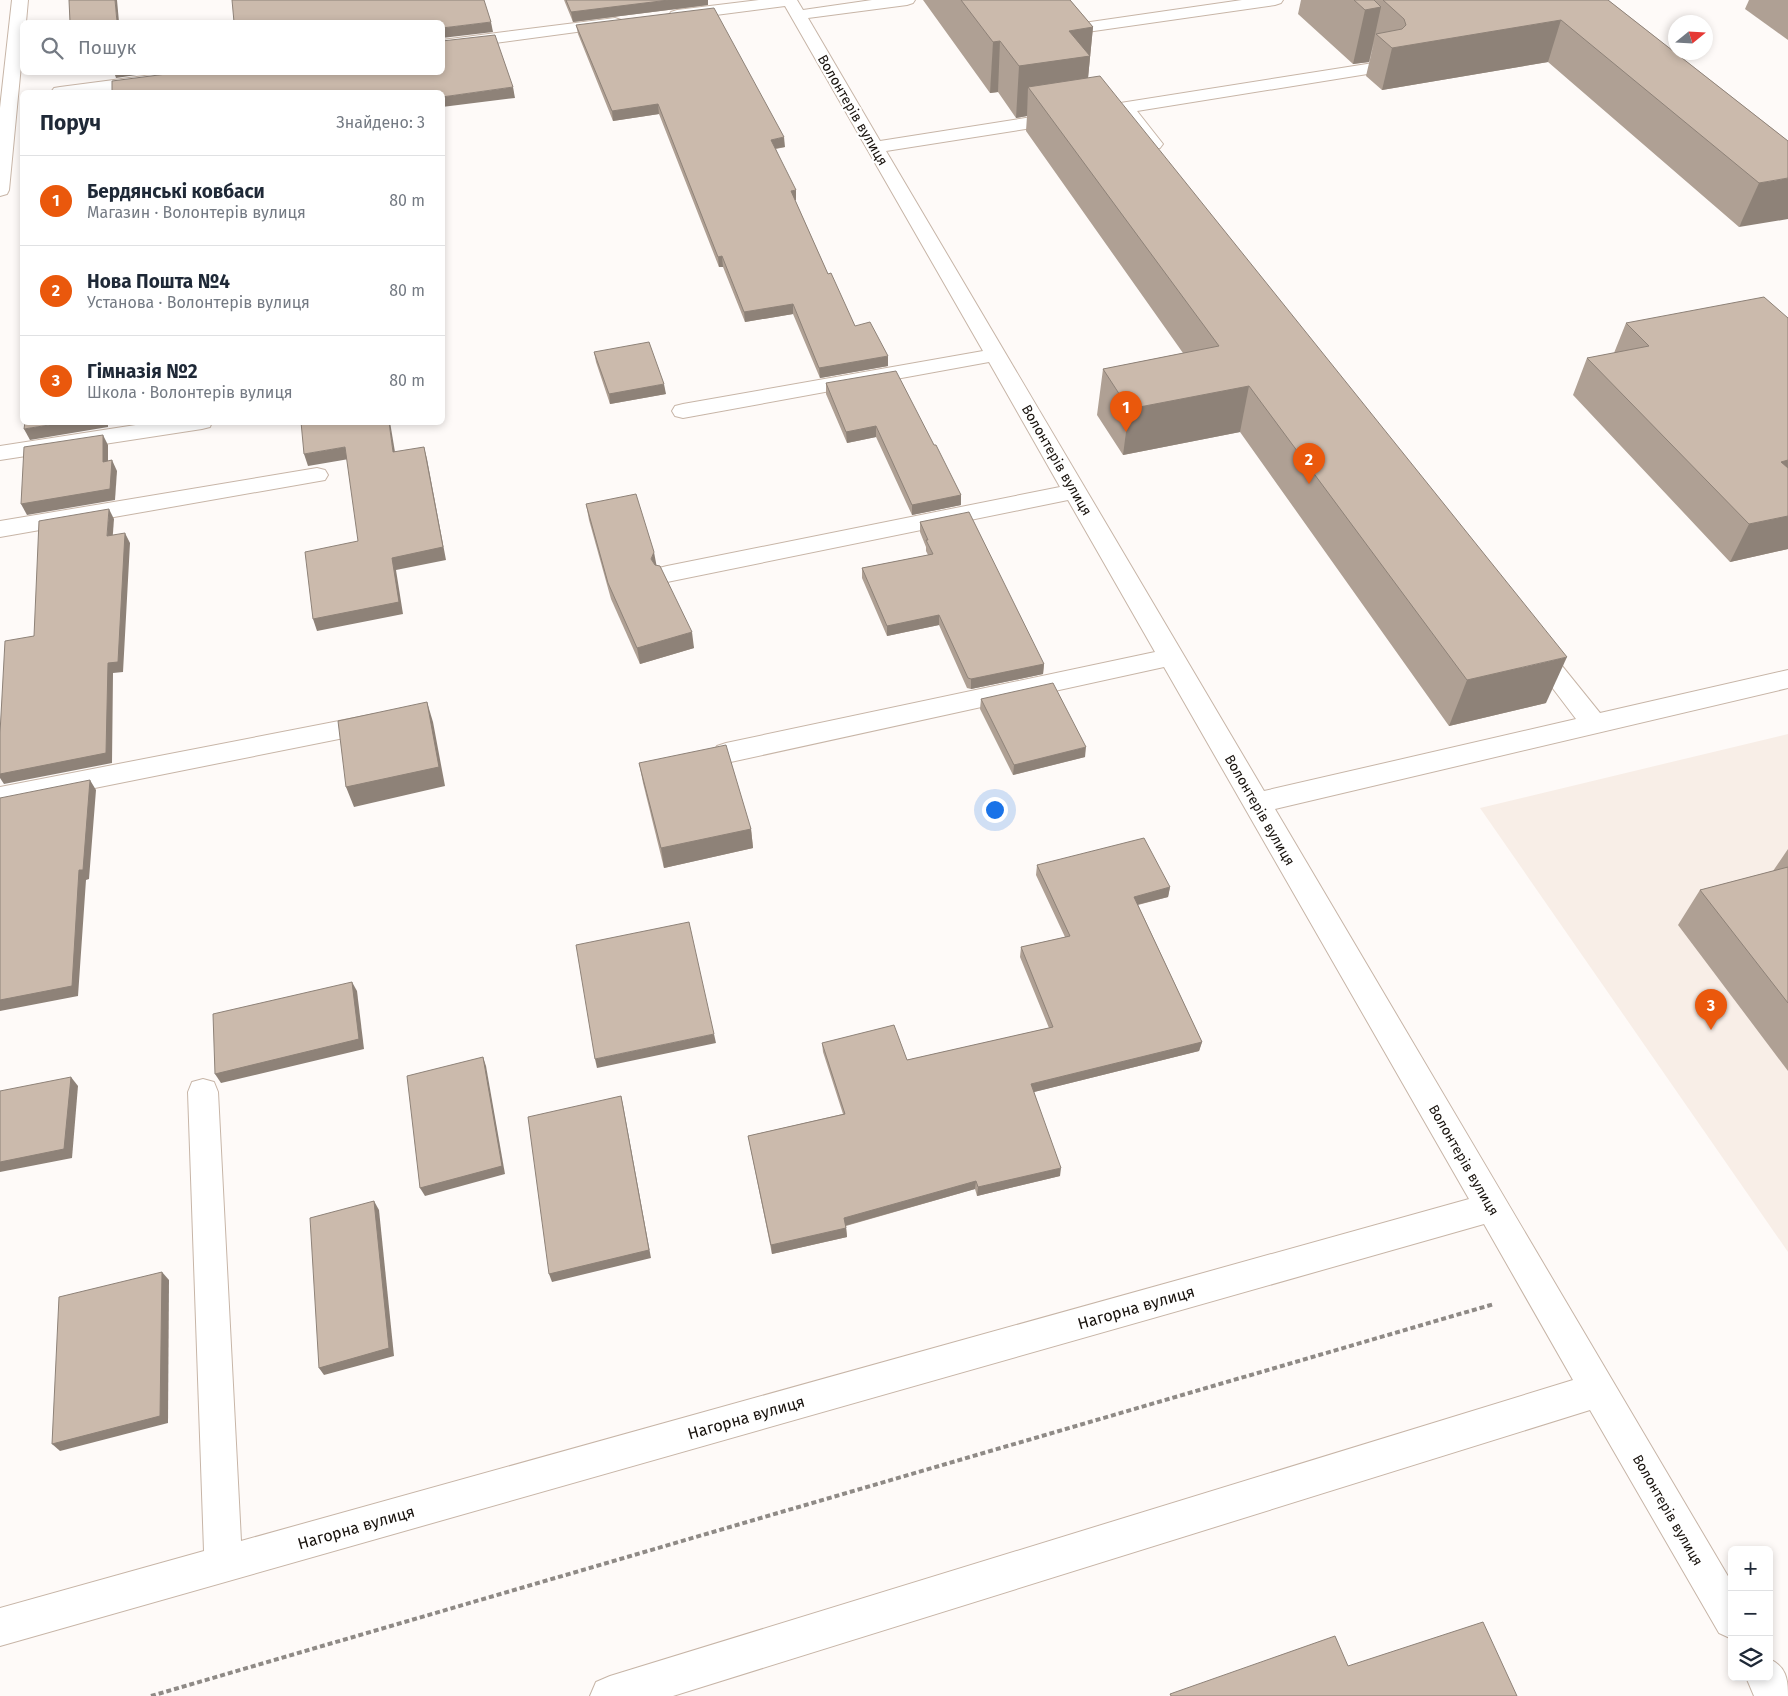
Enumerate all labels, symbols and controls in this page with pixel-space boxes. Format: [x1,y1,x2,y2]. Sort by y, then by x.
north arrow [1668,15,1713,60]
search box [20,20,445,75]
icon: search [38,34,66,62]
text: Пошук [78,36,136,59]
street label: Волонтерів вулиця [814,52,891,169]
text: Поруч [40,110,101,136]
text: Знайдено: 3 [336,113,425,132]
text: Бердянські ковбаси [87,180,265,203]
text: 1 [52,191,60,210]
text: 80 m [389,191,425,210]
text: Магазин · Волонтерів вулиця [87,203,306,222]
text: Нова Пошта №4 [87,270,230,293]
text: 2 [52,281,60,300]
text: 80 m [389,281,425,300]
text: Установа · Волонтерів вулиця [87,293,310,312]
text: Гімназія №2 [87,360,198,383]
text: 3 [52,371,60,390]
text: 80 m [389,371,425,390]
text: Школа · Волонтерів вулиця [87,383,293,402]
pin: 1 [1110,391,1142,432]
street label: Волонтерів вулиця [1018,402,1095,519]
pin: 2 [1293,443,1325,484]
street label: Волонтерів вулиця [1221,752,1298,869]
your location [982,797,1008,823]
pin: 3 [1695,989,1727,1030]
street label: Волонтерів вулиця [1425,1102,1502,1219]
street label: Нагорна вулиця [1075,1282,1197,1333]
street label: Нагорна вулиця [685,1392,807,1443]
street label: Волонтерів вулиця [1629,1452,1706,1569]
street label: Нагорна вулиця [295,1502,417,1553]
map controls [1728,1546,1773,1681]
button: + [1728,1546,1773,1591]
button: − [1728,1591,1773,1636]
button: layers [1728,1636,1773,1681]

